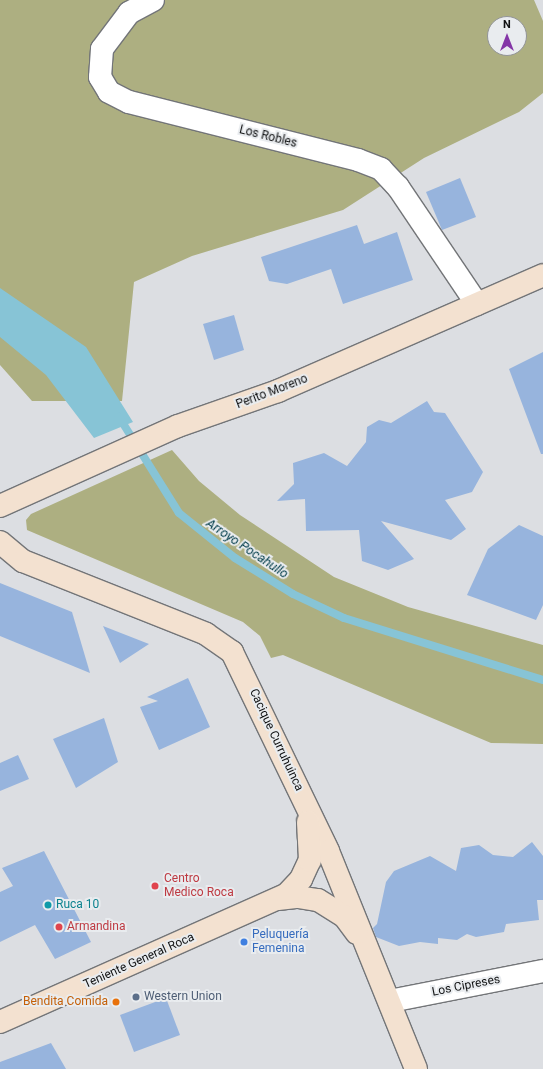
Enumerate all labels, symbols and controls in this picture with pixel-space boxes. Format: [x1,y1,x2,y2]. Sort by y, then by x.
north arrow [487,16,527,56]
text: N [503,18,511,31]
street label: Los Robles [238,123,298,151]
street label: Perito Moreno [234,372,310,412]
water label: Arroyo Pocahullo [203,516,291,582]
street label: Cacique Curruhuinca [246,687,306,793]
place label: Centro Medico Roca [164,872,234,900]
marker: Centro Medico Roca [149,880,161,892]
place label: Ruca 10 [56,898,99,912]
marker: Ruca 10 [43,900,53,910]
place label: Armandina [67,920,125,934]
marker: Armandina [54,922,64,932]
place label: Peluquería Femenina [252,928,309,956]
street label: Teniente General Roca [81,930,197,992]
marker: Peluquería Femenina [239,937,249,947]
street label: Los Cipreses [431,972,501,1000]
place label: Western Union [144,990,222,1004]
marker: Western Union [131,992,141,1002]
place label: Bendita Comida [23,995,108,1009]
marker: Bendita Comida [111,997,121,1007]

